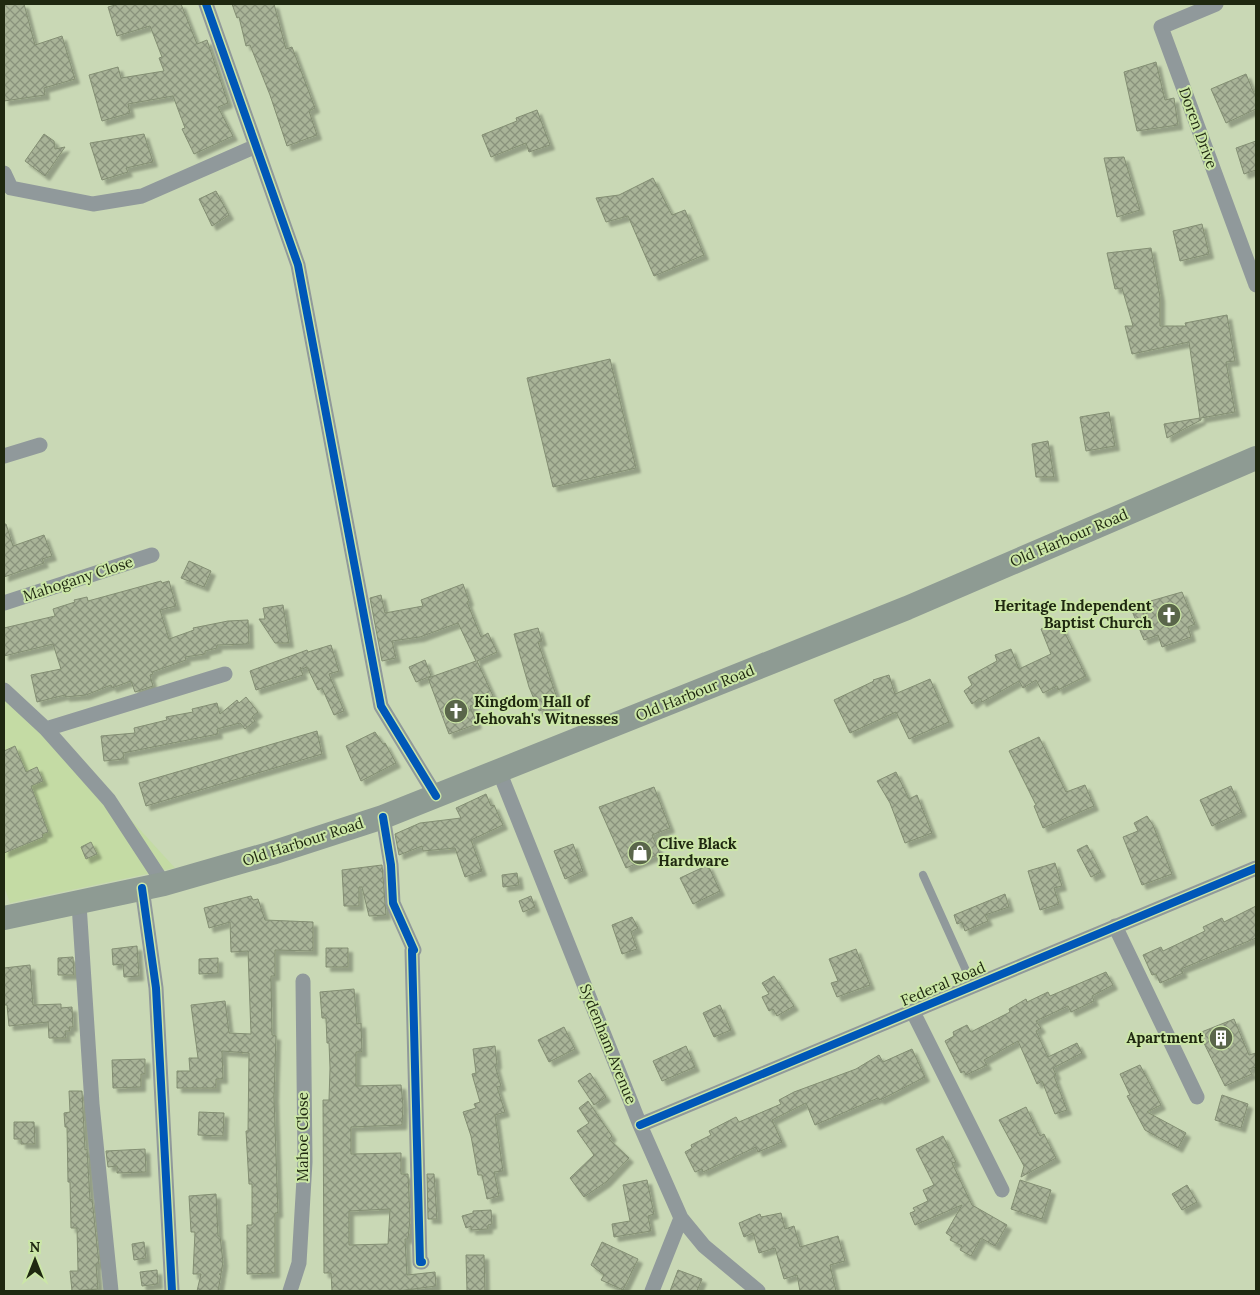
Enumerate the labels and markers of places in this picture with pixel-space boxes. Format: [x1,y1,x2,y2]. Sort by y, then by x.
place label: Heritage Independent Baptist Church [994,596,1153,632]
church icon: Heritage Independent Baptist Church [1156,602,1182,628]
place label: Kingdom Hall of Jehovah's Witnesses [474,692,618,728]
church icon: Kingdom Hall of Jehovah's Witnesses [443,698,469,724]
place label: Clive Black Hardware [658,834,737,870]
shop icon: Clive Black Hardware [627,840,653,866]
building icon: Apartment [1208,1025,1234,1051]
place label: Apartment [1126,1028,1205,1047]

